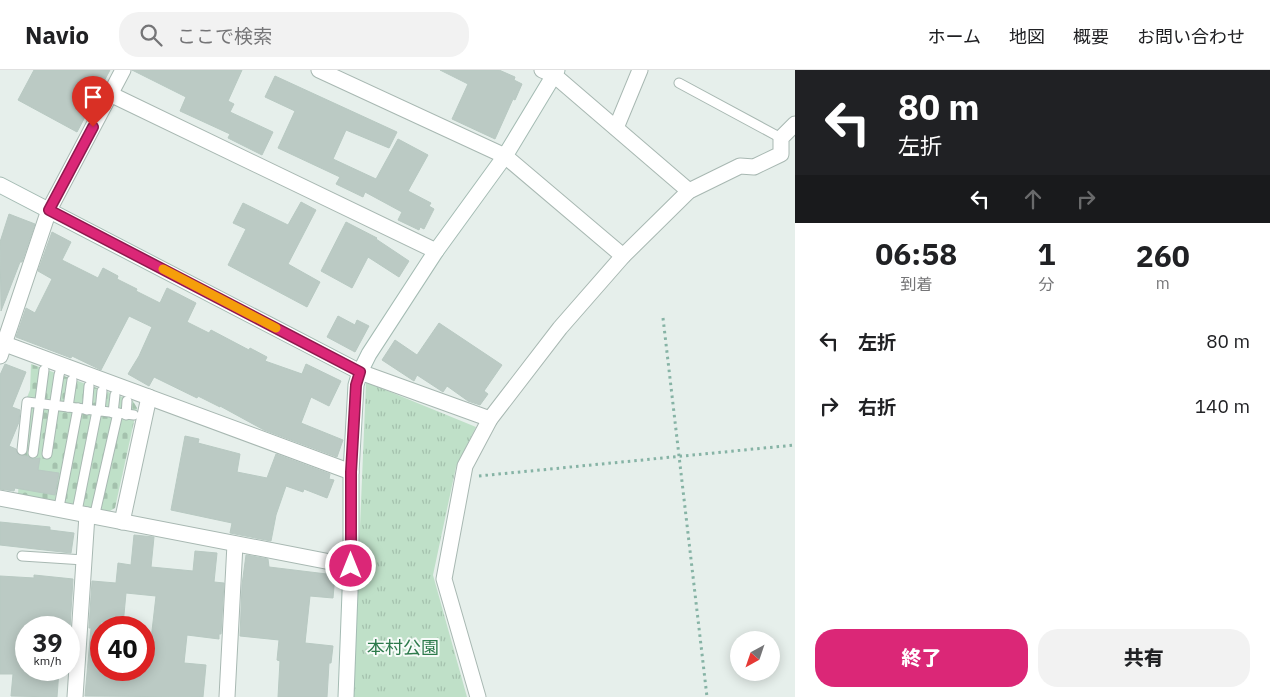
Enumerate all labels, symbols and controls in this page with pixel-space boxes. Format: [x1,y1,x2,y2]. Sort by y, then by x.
search box [119,12,469,57]
text: Navio [25,19,89,51]
icon: search [137,21,165,49]
text: ここで検索 [177,24,272,48]
text: ホーム [928,25,981,48]
text: 地図 [1009,25,1045,48]
text: 概要 [1073,25,1109,48]
text: お問い合わせ [1137,25,1245,48]
pin [72,76,114,127]
icon: arrive [79,83,107,111]
text: 80 m [898,84,980,130]
icon: left [815,90,880,155]
text: 左折 [898,131,942,160]
icon: left [966,185,994,213]
icon: ahead [1019,185,1047,213]
icon: right [1072,185,1100,213]
text: 06:58 [875,234,957,273]
text: 1 [1037,234,1055,273]
text: 260 [1136,236,1190,275]
text: m [1156,273,1170,293]
text: 到着 [900,274,932,294]
text: 分 [1038,274,1054,294]
icon: left [815,327,843,355]
text: 80 m [1206,329,1250,353]
text: 左折 [858,330,896,354]
icon: right [815,392,843,420]
text: 140 m [1195,394,1250,418]
text: 右折 [858,395,896,419]
position arrow [324,539,376,591]
speed limit sign: 40 [90,616,155,681]
text: 39 [32,626,63,659]
button: 終了 [815,629,1028,687]
button: 共有 [1038,629,1250,687]
north arrow [730,631,780,681]
map controls [730,631,780,681]
park label: 本村公園 [367,636,439,659]
text: km/h [33,653,62,668]

